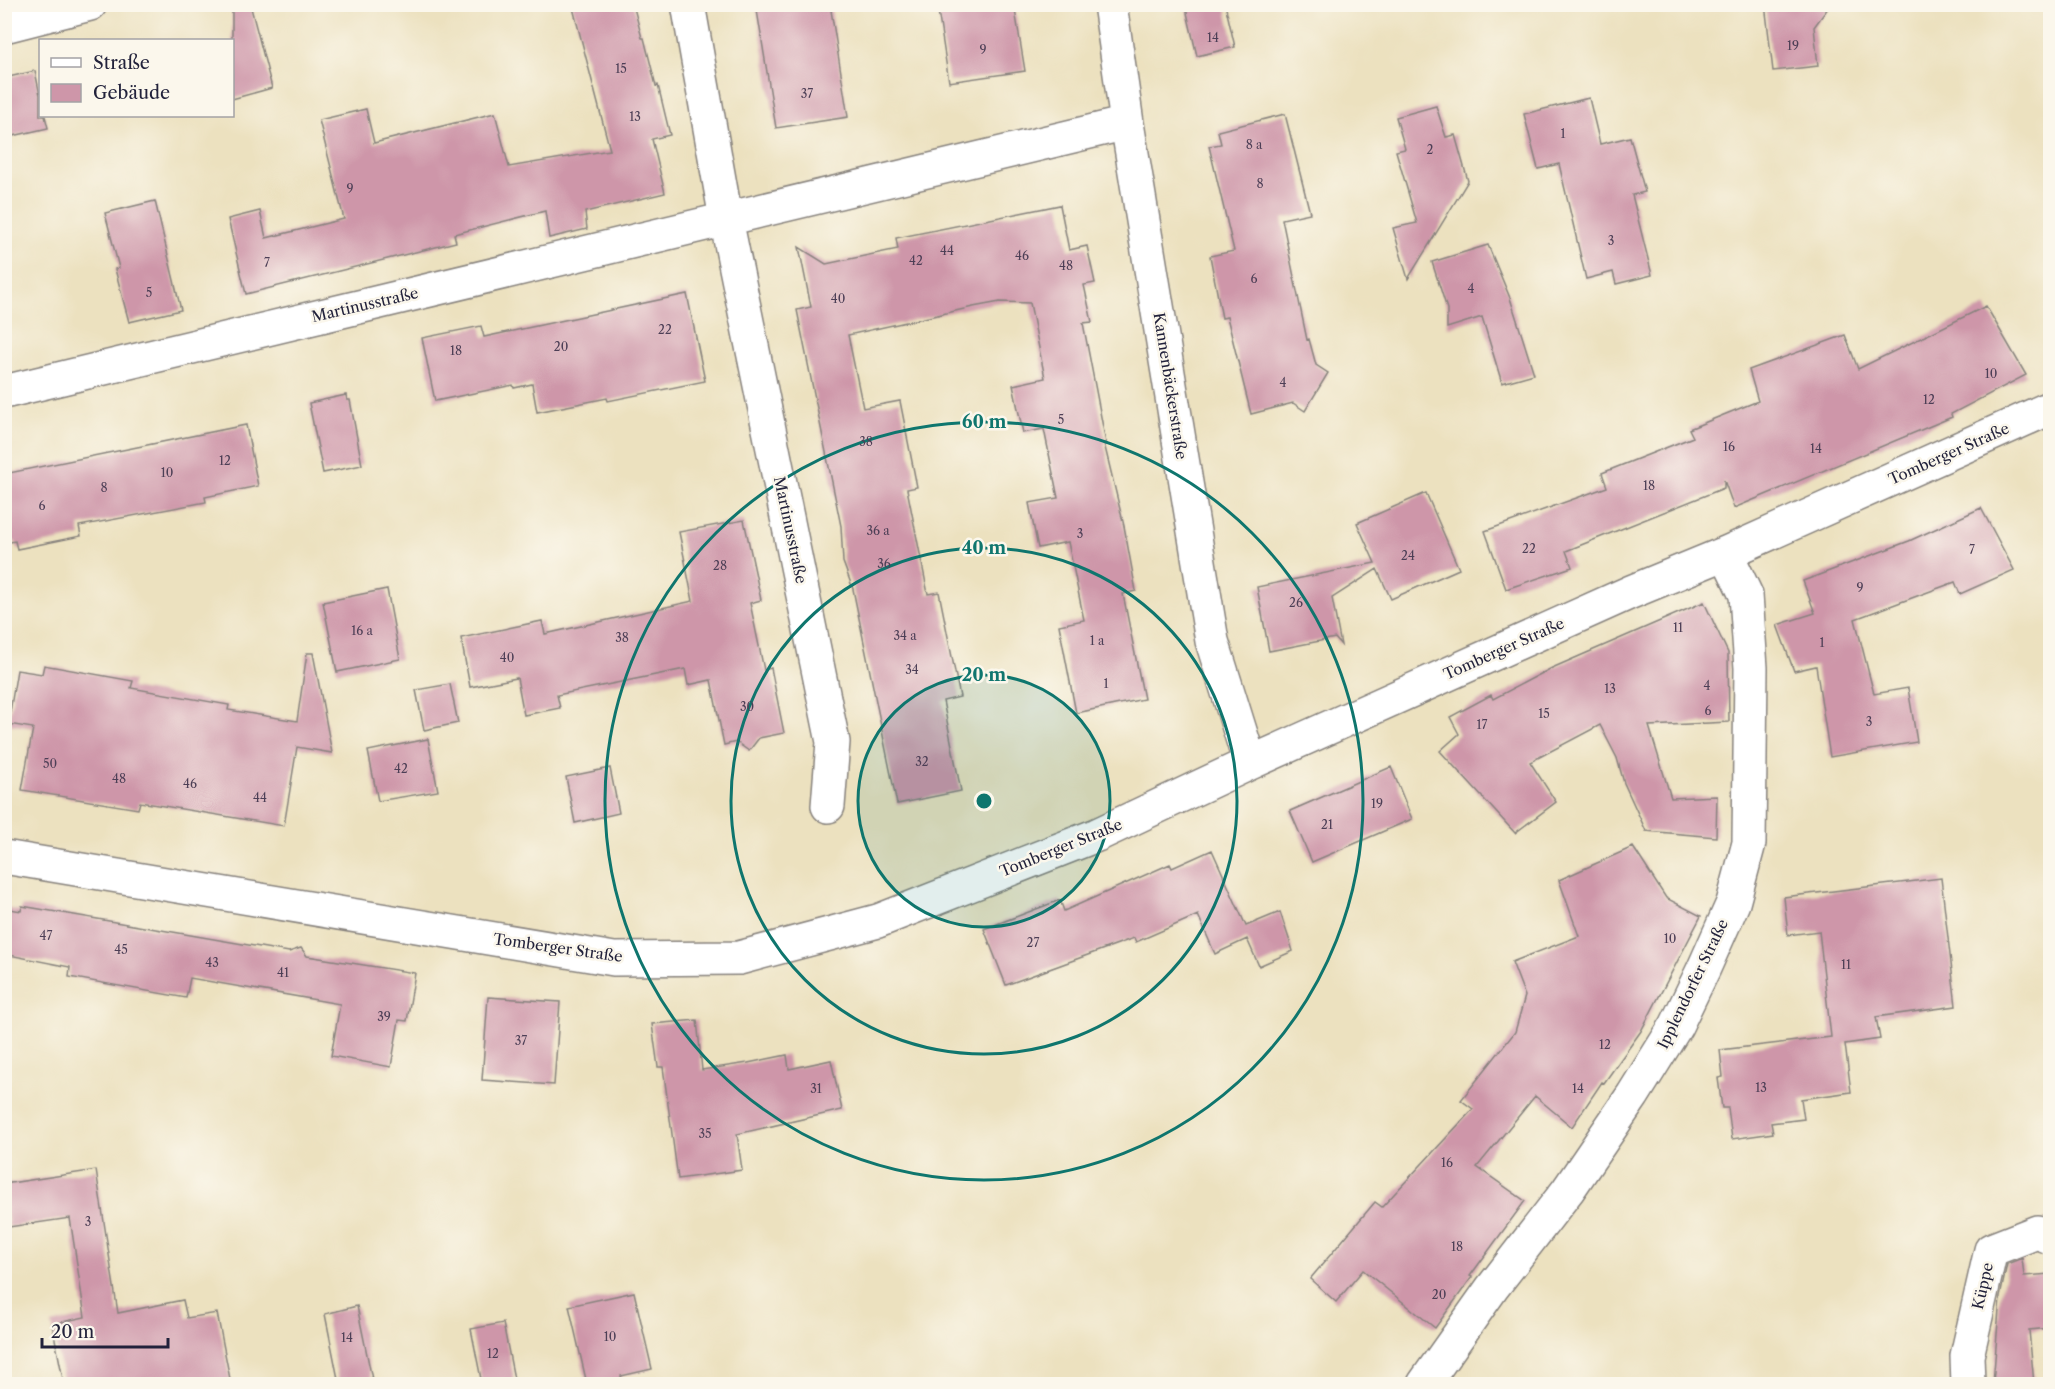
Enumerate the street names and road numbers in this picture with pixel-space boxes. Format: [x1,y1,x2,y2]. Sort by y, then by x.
street label: Martinusstraße [310,283,420,326]
street label: Kannenbäckerstraße [1149,311,1191,461]
street label: Tomberger Straße [1885,418,2012,489]
street label: Martinusstraße [770,475,811,585]
street label: Tomberger Straße [1440,613,1567,684]
street label: Tomberger Straße [997,814,1125,881]
street label: Ipplendorfer Straße [1653,916,1732,1052]
street label: Tomberger Straße [492,929,624,966]
street label: Küppe [1968,1261,1997,1311]

